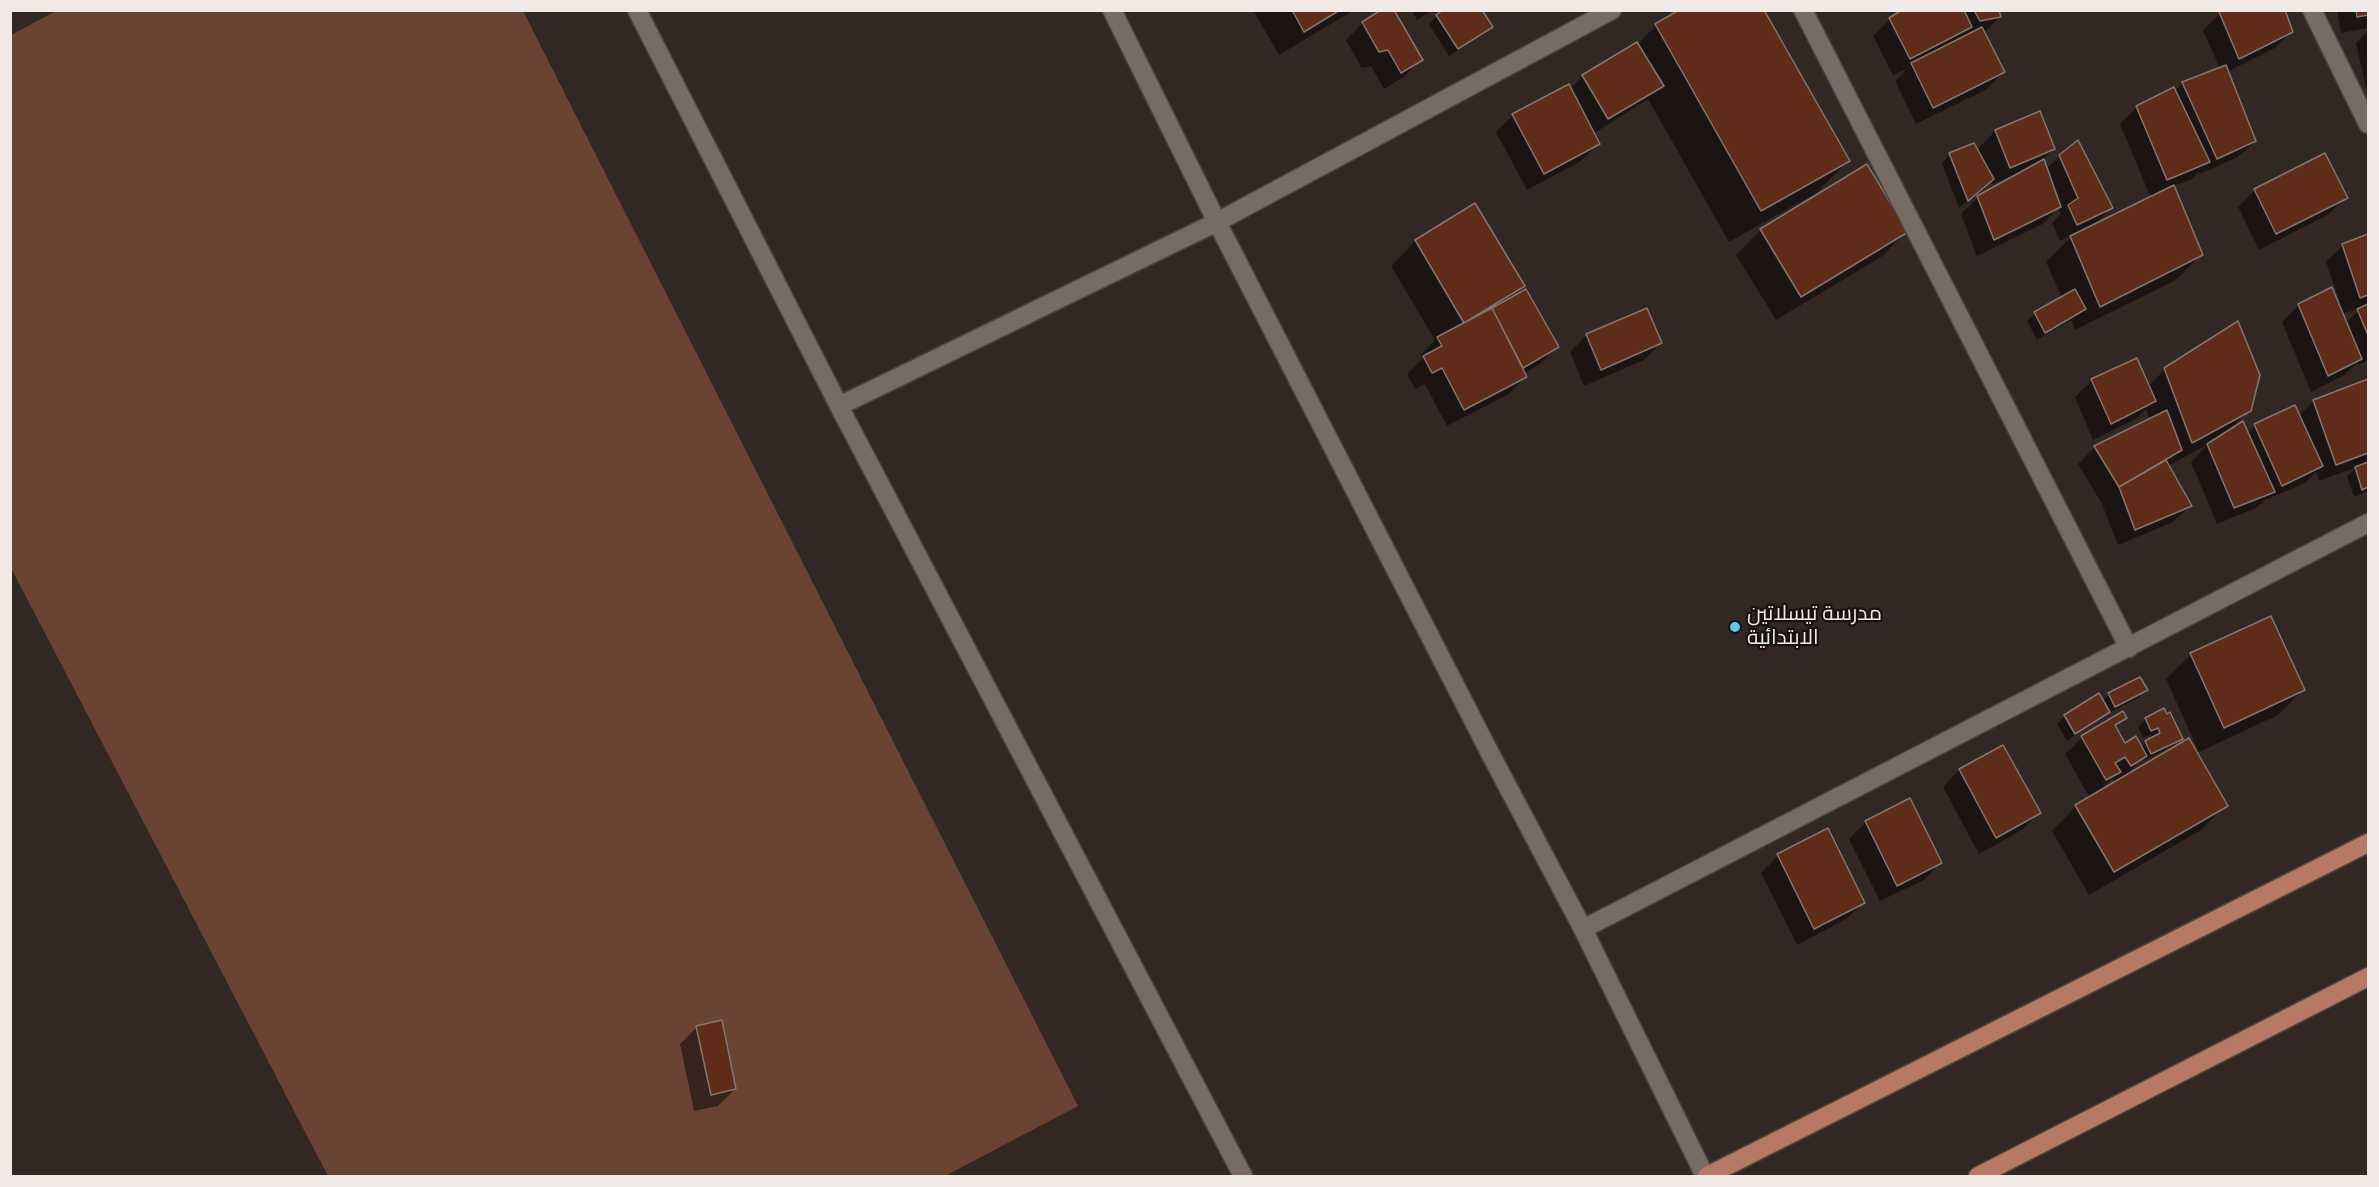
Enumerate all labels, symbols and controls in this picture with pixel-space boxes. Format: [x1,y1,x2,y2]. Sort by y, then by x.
place label: مدرسة تيسلاتين الابتدائية [1747,602,1882,652]
marker: مدرسة تيسلاتين الابتدائية [1728,620,1742,634]

